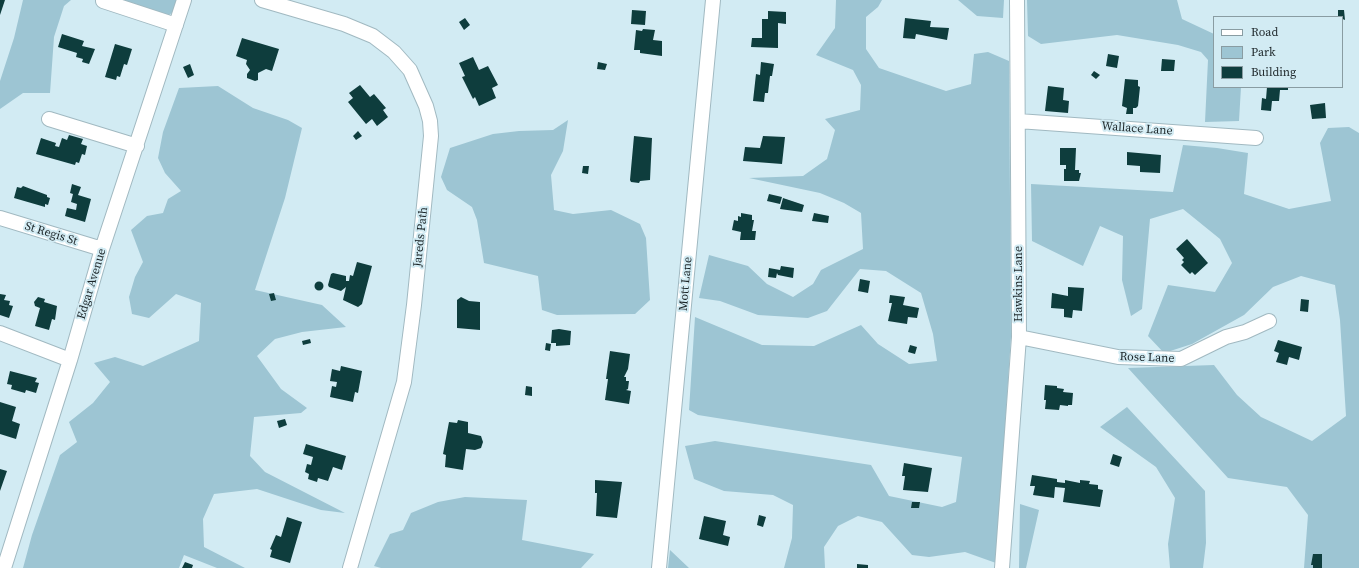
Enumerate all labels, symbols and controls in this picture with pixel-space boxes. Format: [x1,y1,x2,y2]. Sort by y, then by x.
legend [1213,16,1343,88]
text: Road [1251,24,1278,40]
text: Park [1251,44,1276,60]
text: Building [1251,64,1296,80]
street label: Wallace Lane [1101,119,1173,139]
street label: Jareds Path [411,206,431,268]
street label: St Regis St [23,219,79,249]
street label: Hawkins Lane [1012,246,1026,322]
street label: Edgar Avenue [74,247,110,321]
street label: Mott Lane [676,256,696,312]
street label: Rose Lane [1119,350,1175,366]

